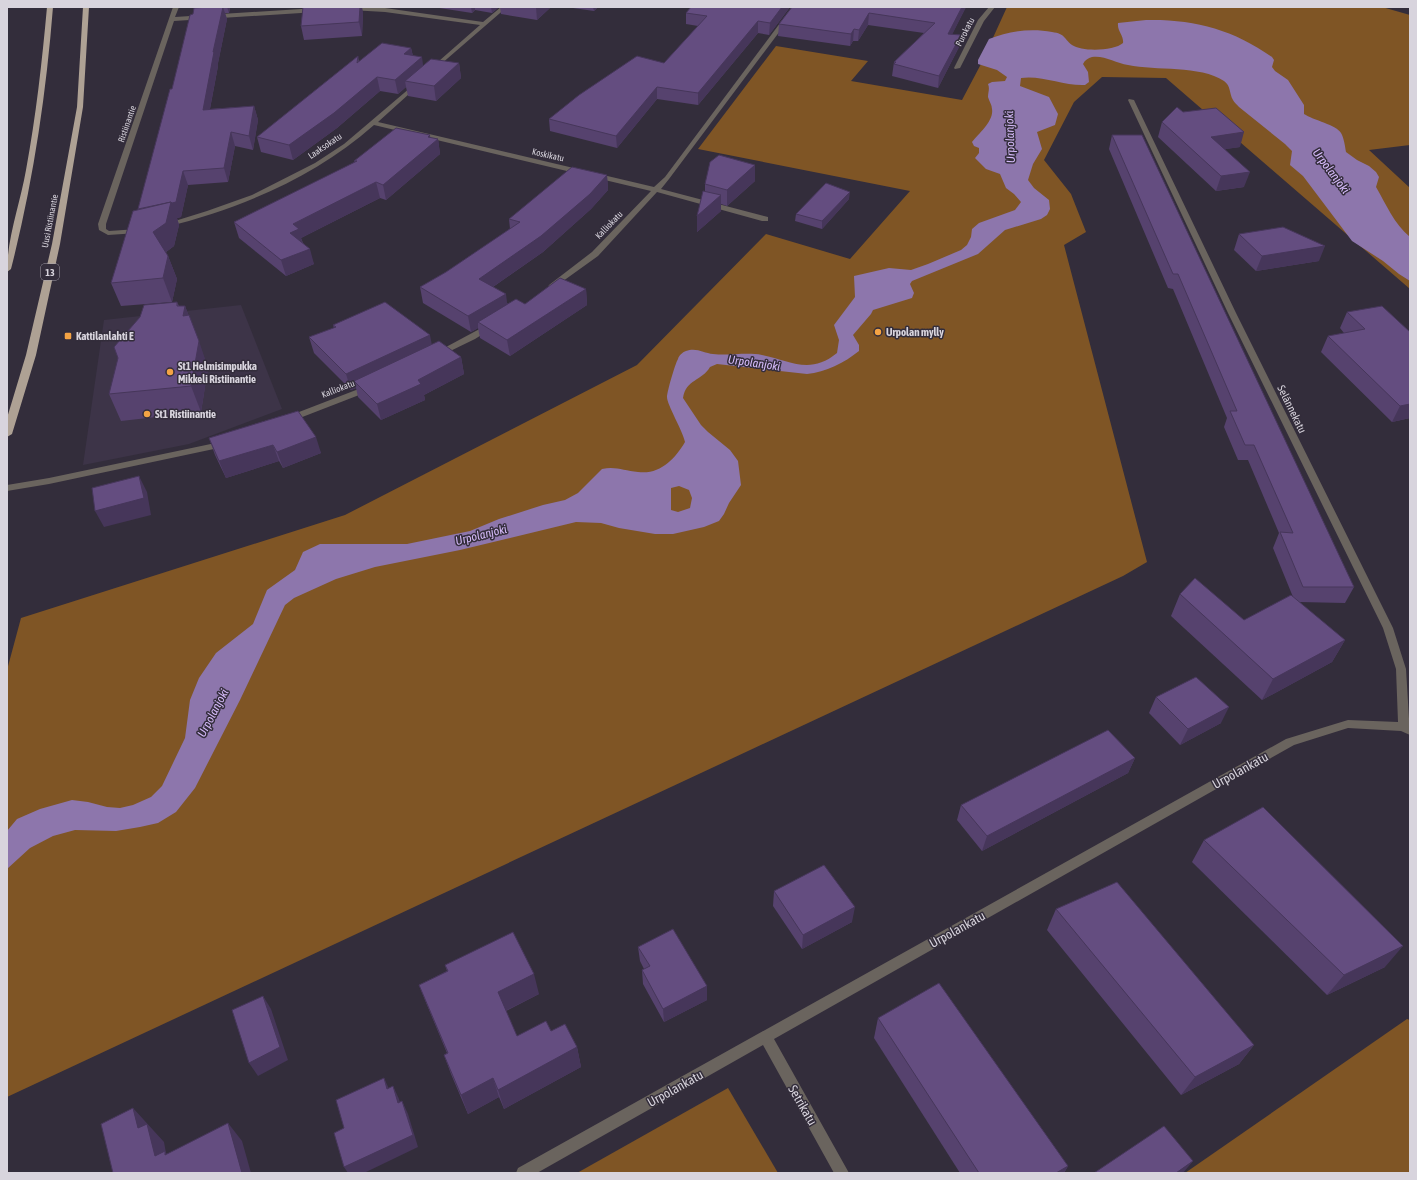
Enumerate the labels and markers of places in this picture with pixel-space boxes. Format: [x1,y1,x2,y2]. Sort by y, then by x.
place label: Urpolan mylly [886,326,944,338]
marker: Urpolan mylly [873,327,883,337]
place label: Kattilanlahti E [76,330,134,342]
marker: Kattilanlahti E [63,331,73,341]
place label: St1 Helmisimpukka Mikkeli Ristiinantie [178,360,257,385]
marker: St1 Helmisimpukka Mikkeli Ristiinantie [165,367,175,377]
place label: St1 Ristiinantie [155,408,216,420]
marker: St1 Ristiinantie [142,409,152,419]

